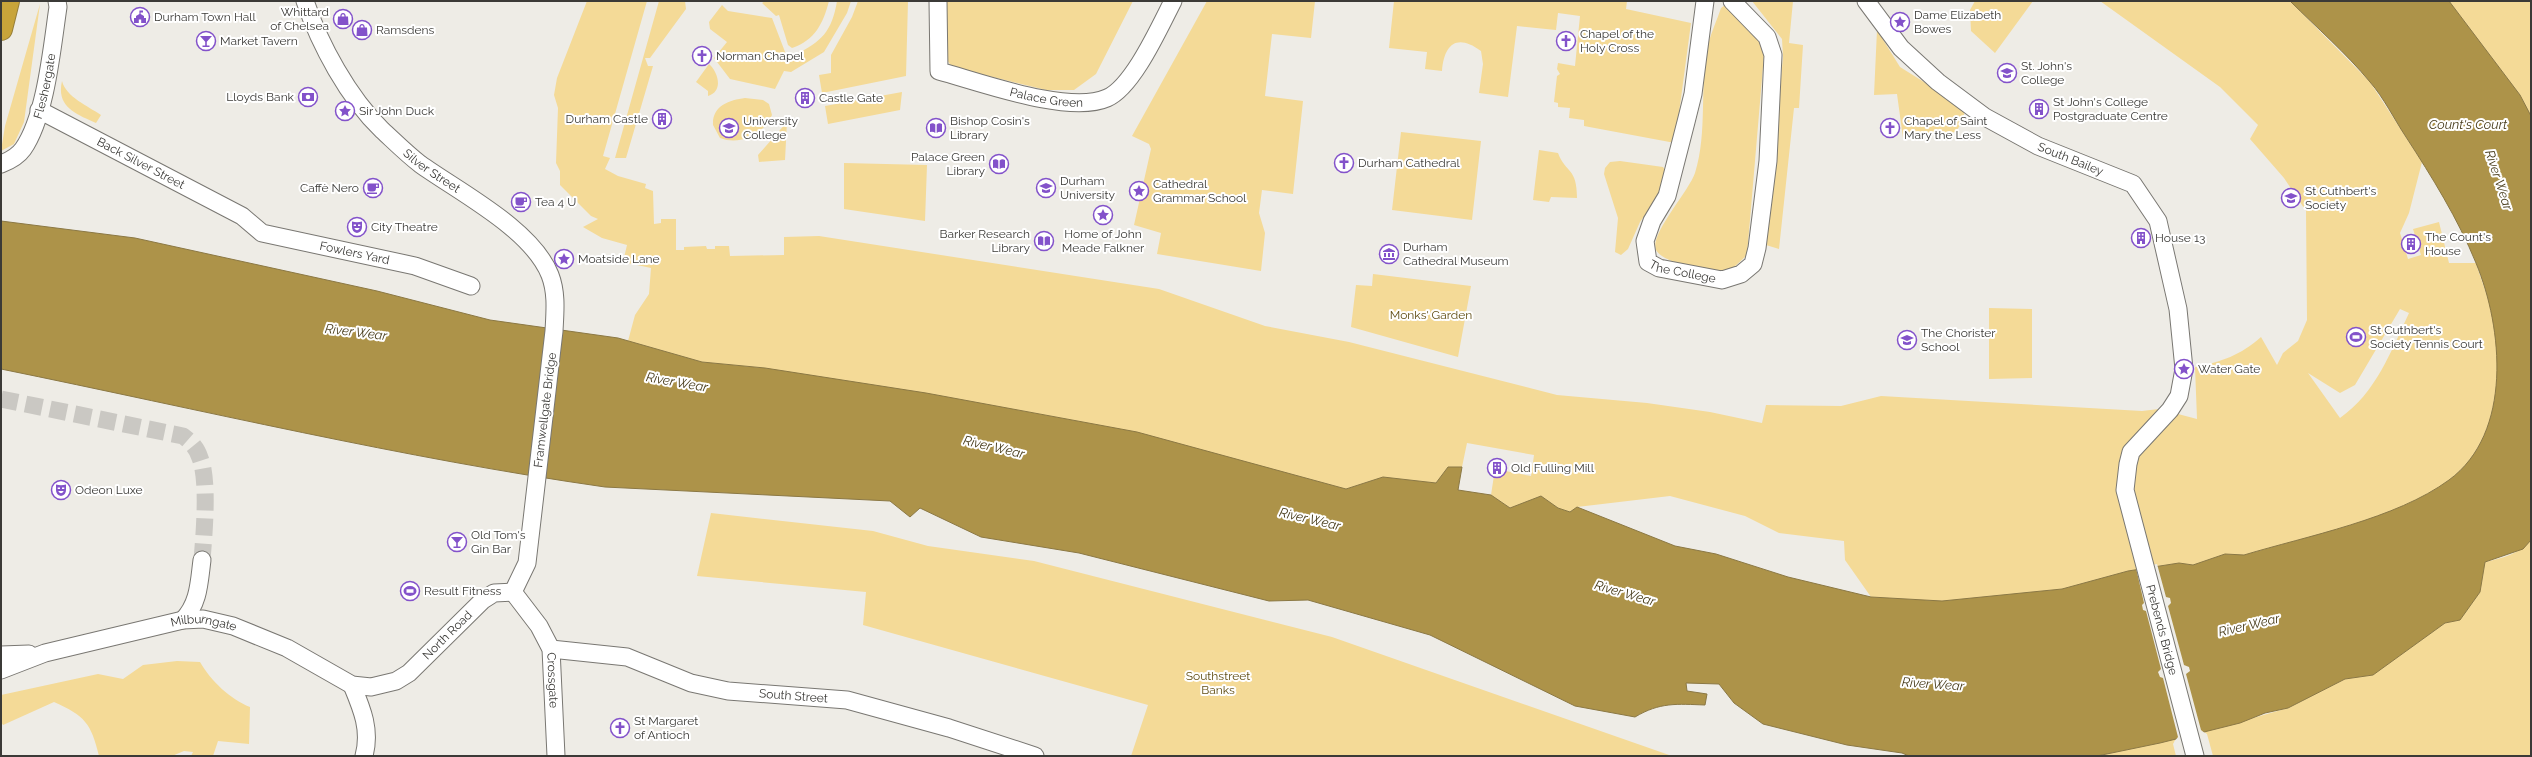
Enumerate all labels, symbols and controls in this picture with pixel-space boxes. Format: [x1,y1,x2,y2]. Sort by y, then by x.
place label: Whittard of Chelsea [270,5,329,33]
public building icon: Durham Town Hall [129,6,151,28]
shop icon: Whittard of Chelsea [332,8,354,30]
place label: Dame Elizabeth Bowes [1914,8,2001,36]
place label: Durham Town Hall [154,10,257,24]
place icon: Dame Elizabeth Bowes [1889,11,1911,33]
shop icon: Ramsdens [351,19,373,41]
place label: Ramsdens [376,23,435,37]
place label: Chapel of the Holy Cross [1580,27,1654,55]
bar icon: Market Tavern [195,30,217,52]
church icon: Chapel of the Holy Cross [1555,30,1577,52]
place label: Market Tavern [220,34,298,48]
church icon: Norman Chapel [691,45,713,67]
place label: Norman Chapel [716,49,804,63]
street label: Fleshergate [31,52,58,121]
place label: St. John's College [2021,59,2072,87]
school or university icon: St. John's College [1996,62,2018,84]
street label: Palace Green [1008,85,1083,110]
bank icon: Lloyds Bank [297,86,319,108]
building icon: Castle Gate [794,87,816,109]
place label: Lloyds Bank [226,90,295,104]
place label: Castle Gate [819,91,883,105]
place label: St John's College Postgraduate Centre [2053,95,2168,123]
building icon: St John's College Postgraduate Centre [2028,98,2050,120]
place icon: Sir John Duck [334,100,356,122]
place label: Sir John Duck [359,104,435,118]
building icon: Durham Castle [651,108,673,130]
place label: Durham Castle [566,112,648,126]
place label: University College [743,114,798,142]
place label: Bishop Cosin's Library [950,114,1030,142]
place label: Chapel of Saint Mary the Less [1904,114,1987,142]
school or university icon: University College [718,117,740,139]
library icon: Bishop Cosin's Library [925,117,947,139]
church icon: Chapel of Saint Mary the Less [1879,117,1901,139]
water label: Count's Court [2429,117,2508,132]
street label: Back Silver Street [95,135,187,192]
street label: South Bailey [2036,140,2106,179]
street label: Silver Street [400,146,463,196]
water label: River Wear [2482,148,2516,213]
place label: Palace Green Library [911,150,985,178]
church icon: Durham Cathedral [1333,152,1355,174]
library icon: Palace Green Library [988,153,1010,175]
place label: Durham Cathedral [1358,156,1461,170]
place label: Durham University [1060,174,1115,202]
cafe icon: Caffè Nero [362,177,384,199]
school or university icon: Durham University [1035,177,1057,199]
place label: Cathedral Grammar School [1153,177,1247,205]
place icon: Cathedral Grammar School [1128,180,1150,202]
place label: Caffè Nero [300,181,359,195]
place label: St Cuthbert's Society [2305,184,2377,212]
school or university icon: St Cuthbert's Society [2280,187,2302,209]
cafe icon: Tea 4 U [510,191,532,213]
place label: Tea 4 U [535,195,576,209]
place icon: Home of John Meade Falkner [1092,204,1114,226]
theatre icon: City Theatre [346,216,368,238]
place label: City Theatre [371,220,438,234]
place label: Barker Research Library [940,227,1030,255]
place label: Home of John Meade Falkner [1062,227,1145,255]
building icon: House 13 [2130,227,2152,249]
library icon: Barker Research Library [1033,230,1055,252]
place label: The Count's House [2425,230,2491,258]
place label: House 13 [2155,231,2205,245]
building icon: The Count's House [2400,233,2422,255]
street label: Fowlers Yard [318,239,391,267]
place label: Durham Cathedral Museum [1403,240,1509,268]
museum icon: Durham Cathedral Museum [1378,243,1400,265]
place icon: Moatside Lane [553,248,575,270]
place label: Moatside Lane [578,252,660,266]
street label: The College [1647,257,1717,286]
park label: Monks' Garden [1390,308,1472,322]
water label: River Wear [324,321,388,343]
place label: St Cuthbert's Society Tennis Court [2370,323,2483,351]
place label: The Chorister School [1921,326,1996,354]
sports icon: St Cuthbert's Society Tennis Court [2345,326,2367,348]
school or university icon: The Chorister School [1896,329,1918,351]
street label: Framwellgate Bridge [531,352,559,468]
place icon: Water Gate [2173,358,2195,380]
place label: Water Gate [2198,362,2260,376]
water label: River Wear [645,369,710,395]
water label: River Wear [962,433,1027,461]
building icon: Old Fulling Mill [1486,457,1508,479]
place label: Old Fulling Mill [1511,461,1595,475]
theatre icon: Odeon Luxe [50,479,72,501]
place label: Odeon Luxe [75,483,143,497]
water label: River Wear [1278,505,1343,533]
place label: Old Tom's Gin Bar [471,528,526,556]
bar icon: Old Tom's Gin Bar [446,531,468,553]
water label: River Wear [1593,577,1658,609]
sports icon: Result Fitness [399,580,421,602]
street label: Prebends Bridge [2143,583,2180,677]
place label: Result Fitness [424,584,501,598]
street label: North Road [420,608,475,662]
water label: River Wear [2217,611,2282,639]
street label: Milburngate [169,612,239,634]
street label: Crossgate [544,652,561,708]
park label: Southstreet Banks [1186,669,1250,697]
water label: River Wear [1901,674,1965,694]
street label: South Street [759,686,828,706]
place label: St Margaret of Antioch [634,714,698,742]
church icon: St Margaret of Antioch [609,717,631,739]

